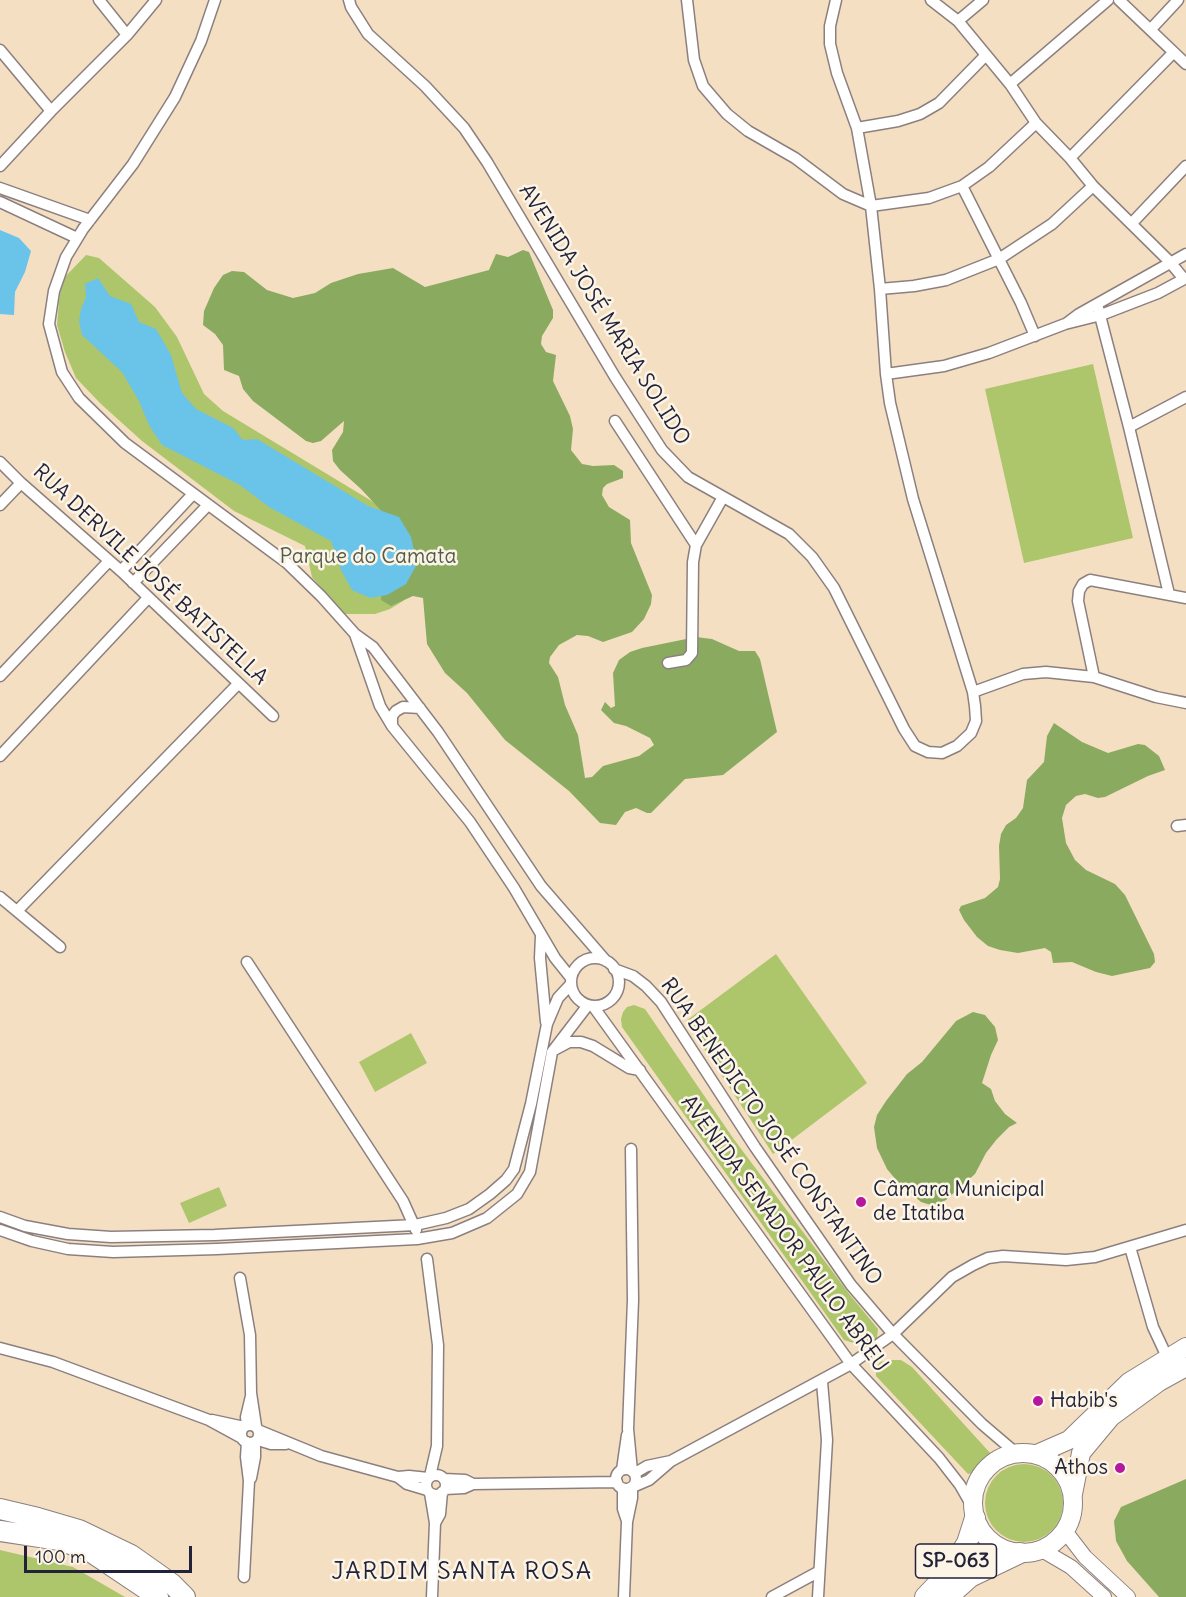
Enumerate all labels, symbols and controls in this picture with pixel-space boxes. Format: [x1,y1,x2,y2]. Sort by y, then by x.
street label: AVENIDA JOSÉ MARIA SOLIDO [513,180,695,450]
street label: RUA DERVILE JOSÉ BATISTELLA [27,459,273,691]
park label: Parque do Camata [280,544,456,570]
street label: RUA BENEDICTO JOSÉ CONSTANTINO [655,974,887,1290]
street label: AVENIDA SENADOR PAULO ABREU [675,1091,893,1377]
place label: Câmara Municipal de Itatiba [873,1177,1044,1227]
marker: Câmara Municipal de Itatiba [854,1195,868,1209]
place label: Habib's [1050,1388,1118,1414]
marker: Habib's [1031,1394,1045,1408]
place label: Athos [1054,1455,1108,1481]
marker: Athos [1113,1461,1127,1475]
scale bar [27,1534,195,1572]
road number: SP-063 [916,1544,996,1578]
text: 100 m [35,1545,86,1568]
district label: JARDIM SANTA ROSA [331,1558,593,1586]

